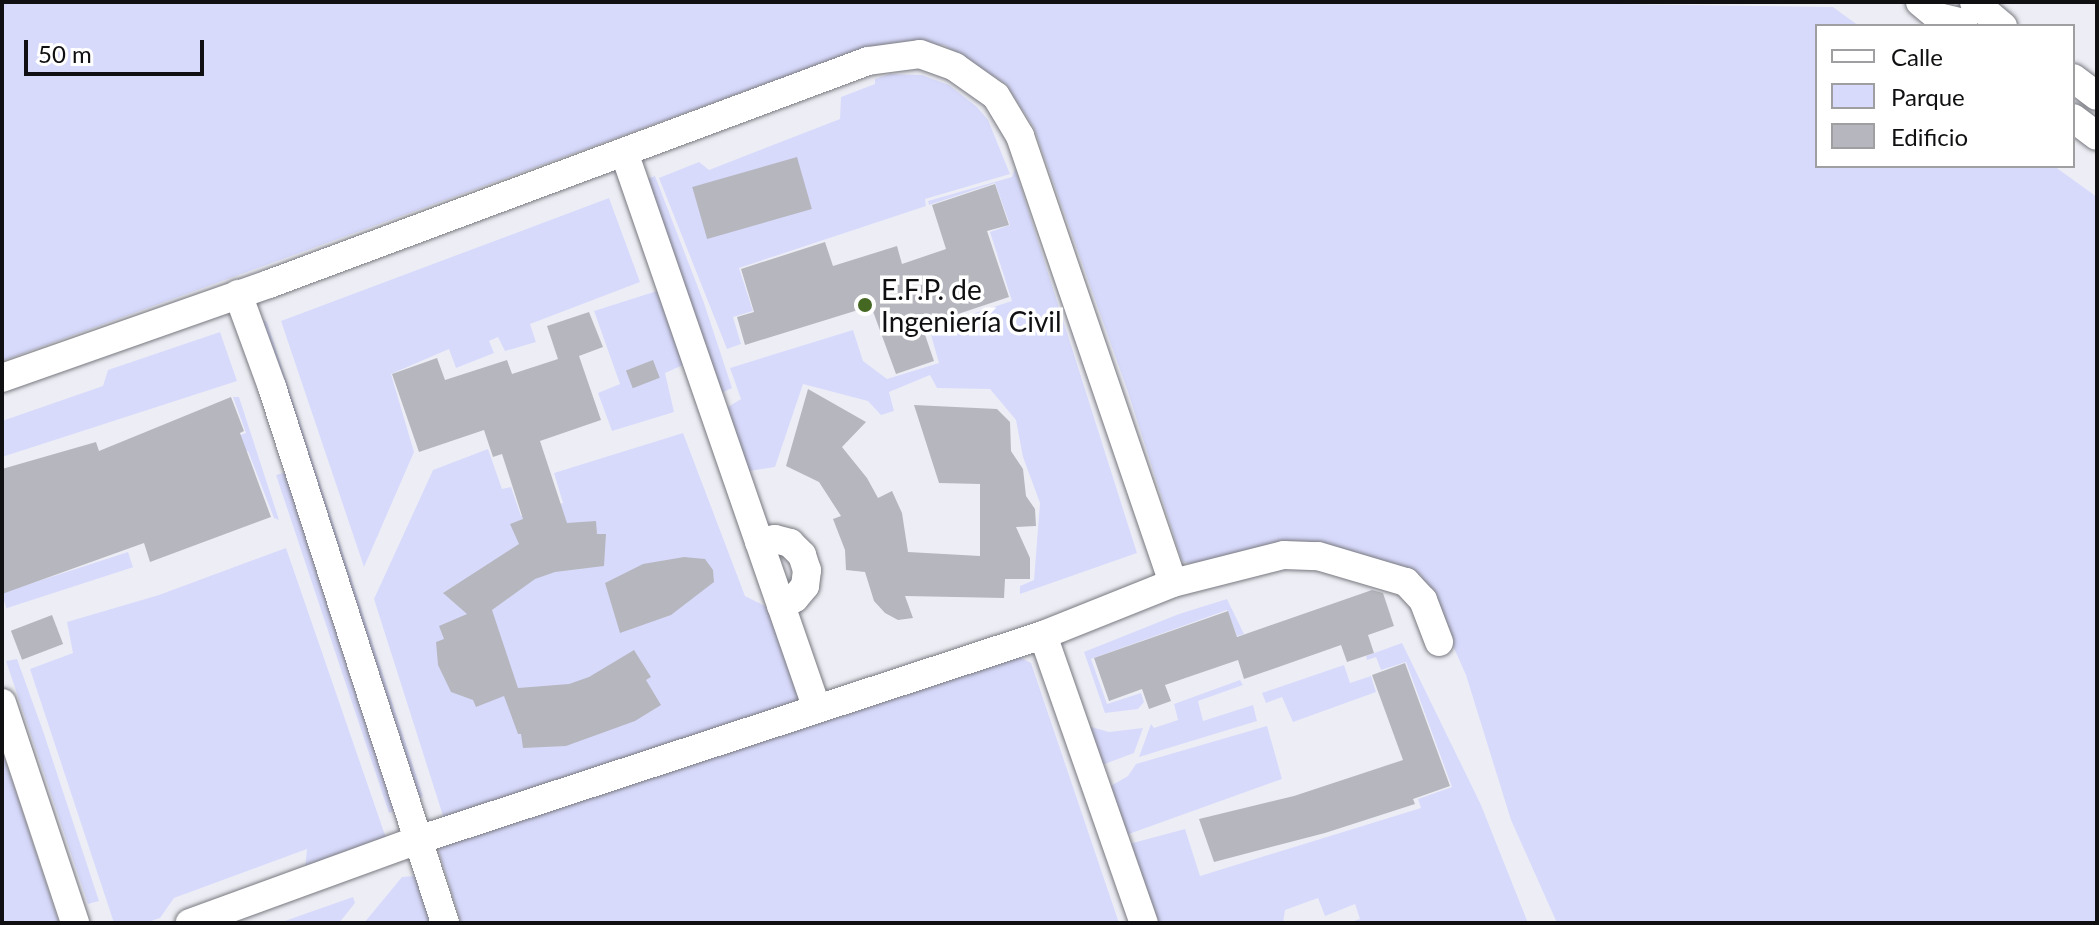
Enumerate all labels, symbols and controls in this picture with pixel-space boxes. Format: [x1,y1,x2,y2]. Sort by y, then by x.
scale bar [28,24,208,74]
legend [1815,24,2075,168]
text: 50 m [38,39,92,68]
text: Calle [1891,42,1943,71]
text: Parque [1891,82,1965,111]
text: Edificio [1891,122,1968,151]
place label: E.F.P. de Ingeniería Civil [881,272,1062,338]
marker: E.F.P. de Ingeniería Civil [856,296,874,314]

